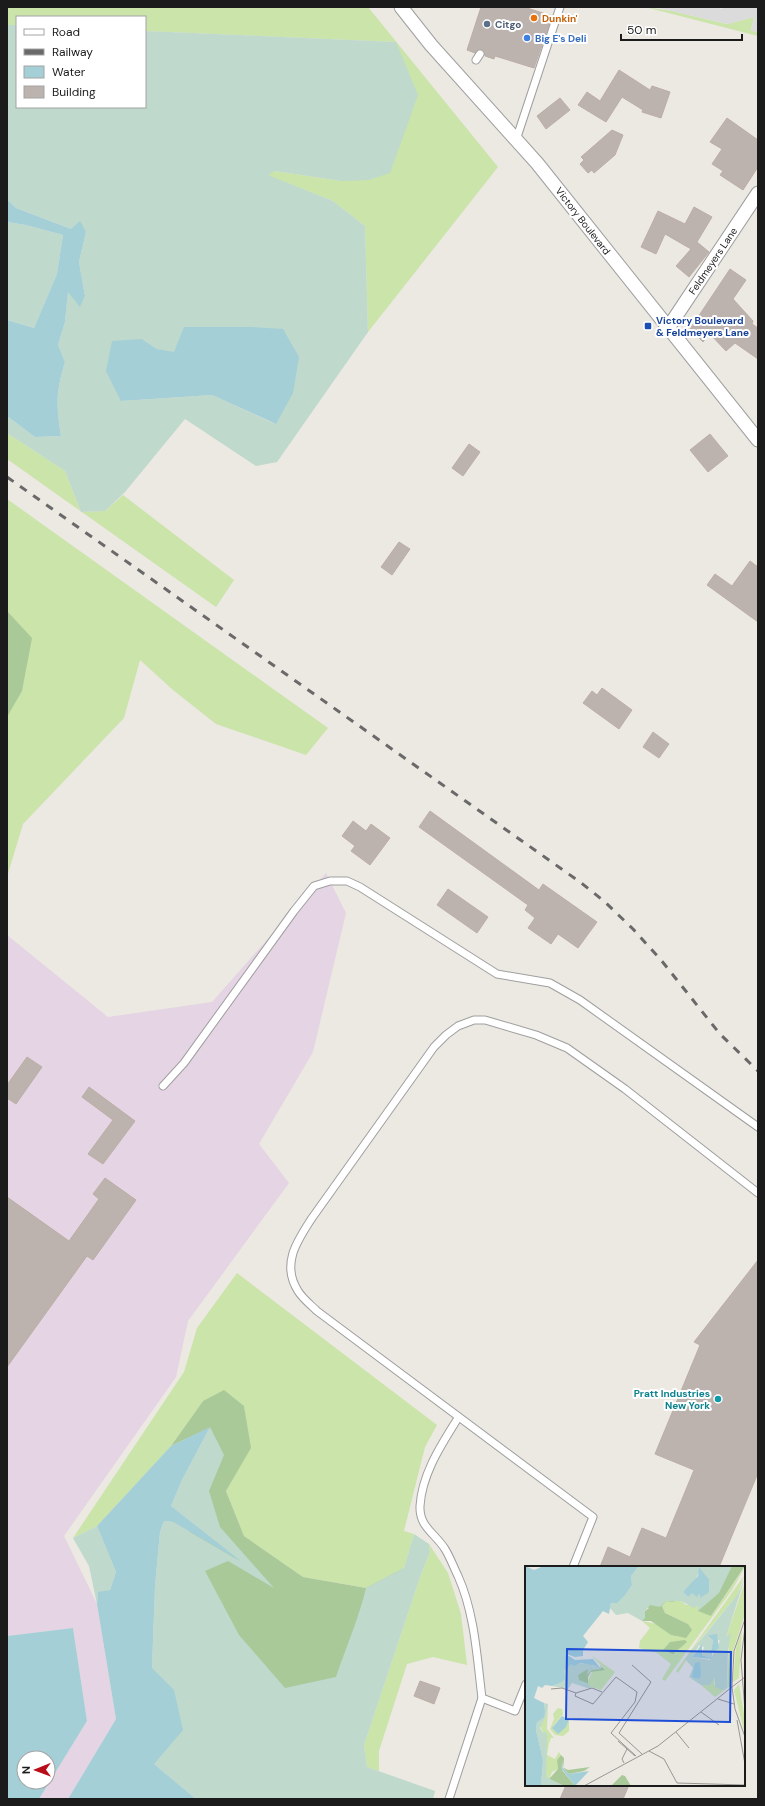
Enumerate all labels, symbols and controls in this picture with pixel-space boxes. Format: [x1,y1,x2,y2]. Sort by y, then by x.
place label: Dunkin' [542,12,578,25]
marker: Dunkin' [529,13,539,23]
legend [16,16,146,108]
scale bar [621,16,742,42]
place label: Citgo [495,18,521,31]
marker: Citgo [482,19,492,29]
text: 50 m [627,22,656,38]
text: Road [52,24,80,40]
place label: Big E's Deli [535,32,587,45]
marker: Big E's Deli [522,33,532,43]
text: Railway [52,44,93,60]
text: Water [52,64,86,80]
text: Building [52,84,96,100]
street label: Victory Boulevard [553,185,613,257]
street label: Feldmeyers Lane [686,225,740,297]
place label: Victory Boulevard & Feldmeyers Lane [656,314,749,339]
marker: Victory Boulevard & Feldmeyers Lane [643,321,653,331]
place label: Pratt Industries New York [634,1387,710,1412]
marker: Pratt Industries New York [713,1394,723,1404]
inset map [525,1566,745,1786]
north arrow [16,1750,56,1790]
text: N [19,1766,33,1774]

